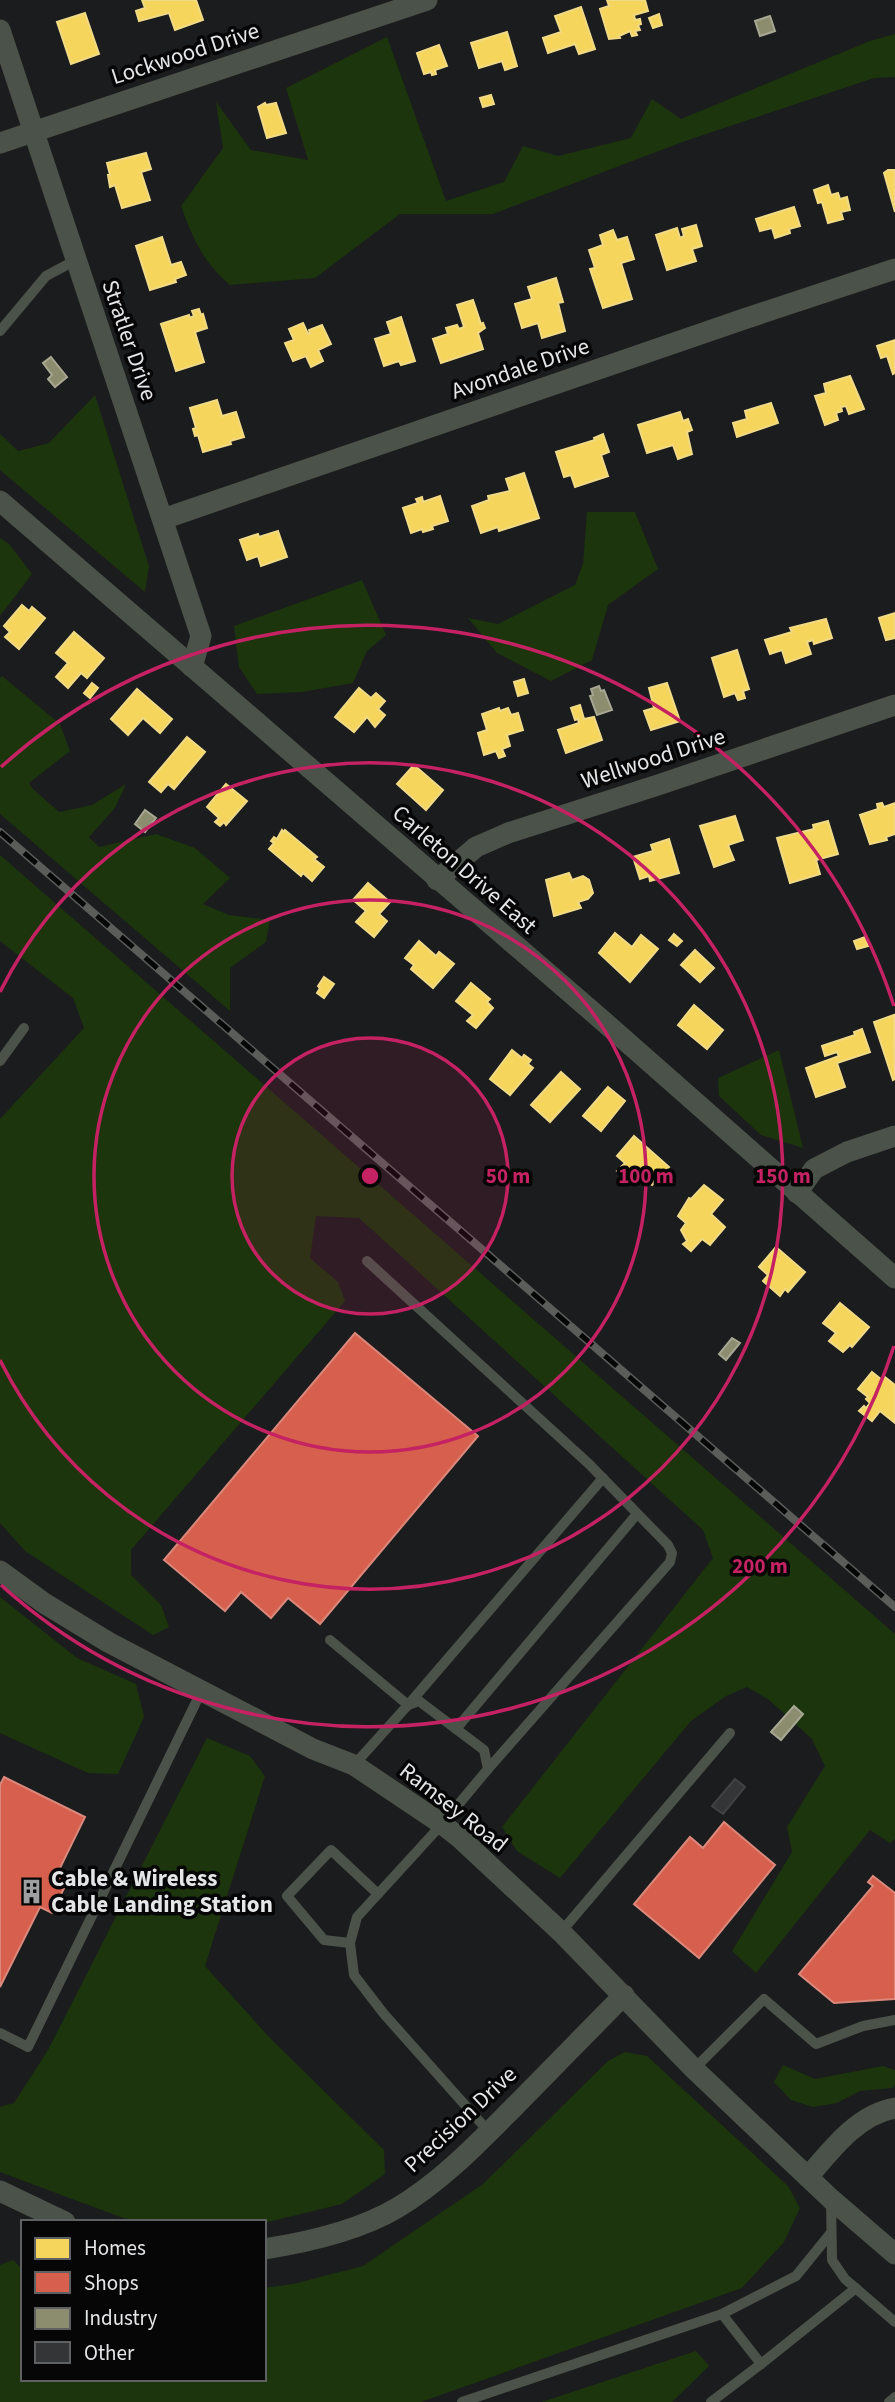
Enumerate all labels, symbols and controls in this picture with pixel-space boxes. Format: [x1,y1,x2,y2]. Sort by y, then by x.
street label: Lockwood Drive [107,14,263,93]
street label: Stratler Drive [93,275,166,405]
street label: Avondale Drive [447,329,594,408]
street label: Wellwood Drive [577,720,730,797]
street label: Carleton Drive East [385,797,544,942]
text: 50 m [486,1161,530,1191]
text: 100 m [618,1161,674,1191]
text: 150 m [755,1161,811,1191]
centre of rings [358,1164,382,1188]
text: 200 m [732,1551,788,1581]
street label: Ramsey Road [392,1755,515,1860]
place label: Cable & Wireless Cable Landing Station [51,1862,273,1921]
building icon: Cable & Wireless Cable Landing Station [17,1877,45,1905]
street label: Precision Drive [397,2058,524,2180]
legend [21,2220,266,2381]
text: Homes [84,2233,146,2263]
text: Shops [84,2268,139,2298]
text: Industry [84,2303,157,2333]
text: Other [84,2338,135,2368]

